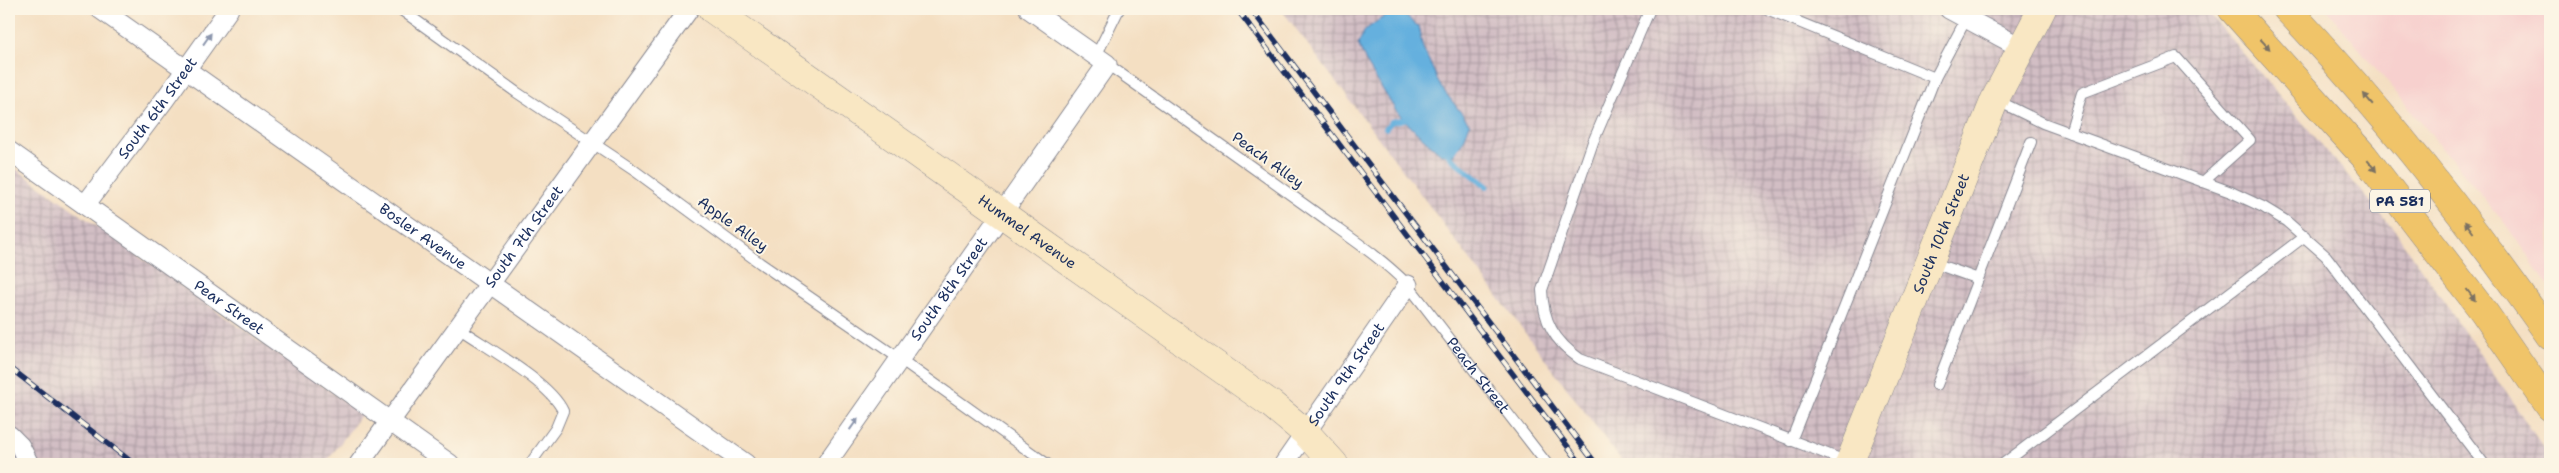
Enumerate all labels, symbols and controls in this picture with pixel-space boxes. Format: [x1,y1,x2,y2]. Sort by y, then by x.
one-way arrow [202,32,212,46]
one-way arrow [2259,38,2271,50]
street label: South 6th Street [113,53,202,163]
one-way arrow [2363,93,2374,106]
street label: Peach Alley [1228,127,1308,193]
one-way arrow [2367,159,2378,172]
street label: South 10th Street [1908,171,1974,297]
street label: South 7th Street [480,181,568,292]
street label: Hummel Avenue [974,190,1080,273]
road number: PA 581 [2370,190,2430,212]
street label: Apple Alley [694,192,772,256]
street label: Bosler Avenue [375,199,471,274]
one-way arrow [2464,220,2475,233]
street label: South 8th Street [906,233,992,345]
street label: Pear Street [190,275,268,339]
one-way arrow [2466,288,2477,301]
street label: South 9th Street [1303,319,1389,430]
street label: Peach Street [1442,333,1514,418]
one-way arrow [849,418,859,431]

